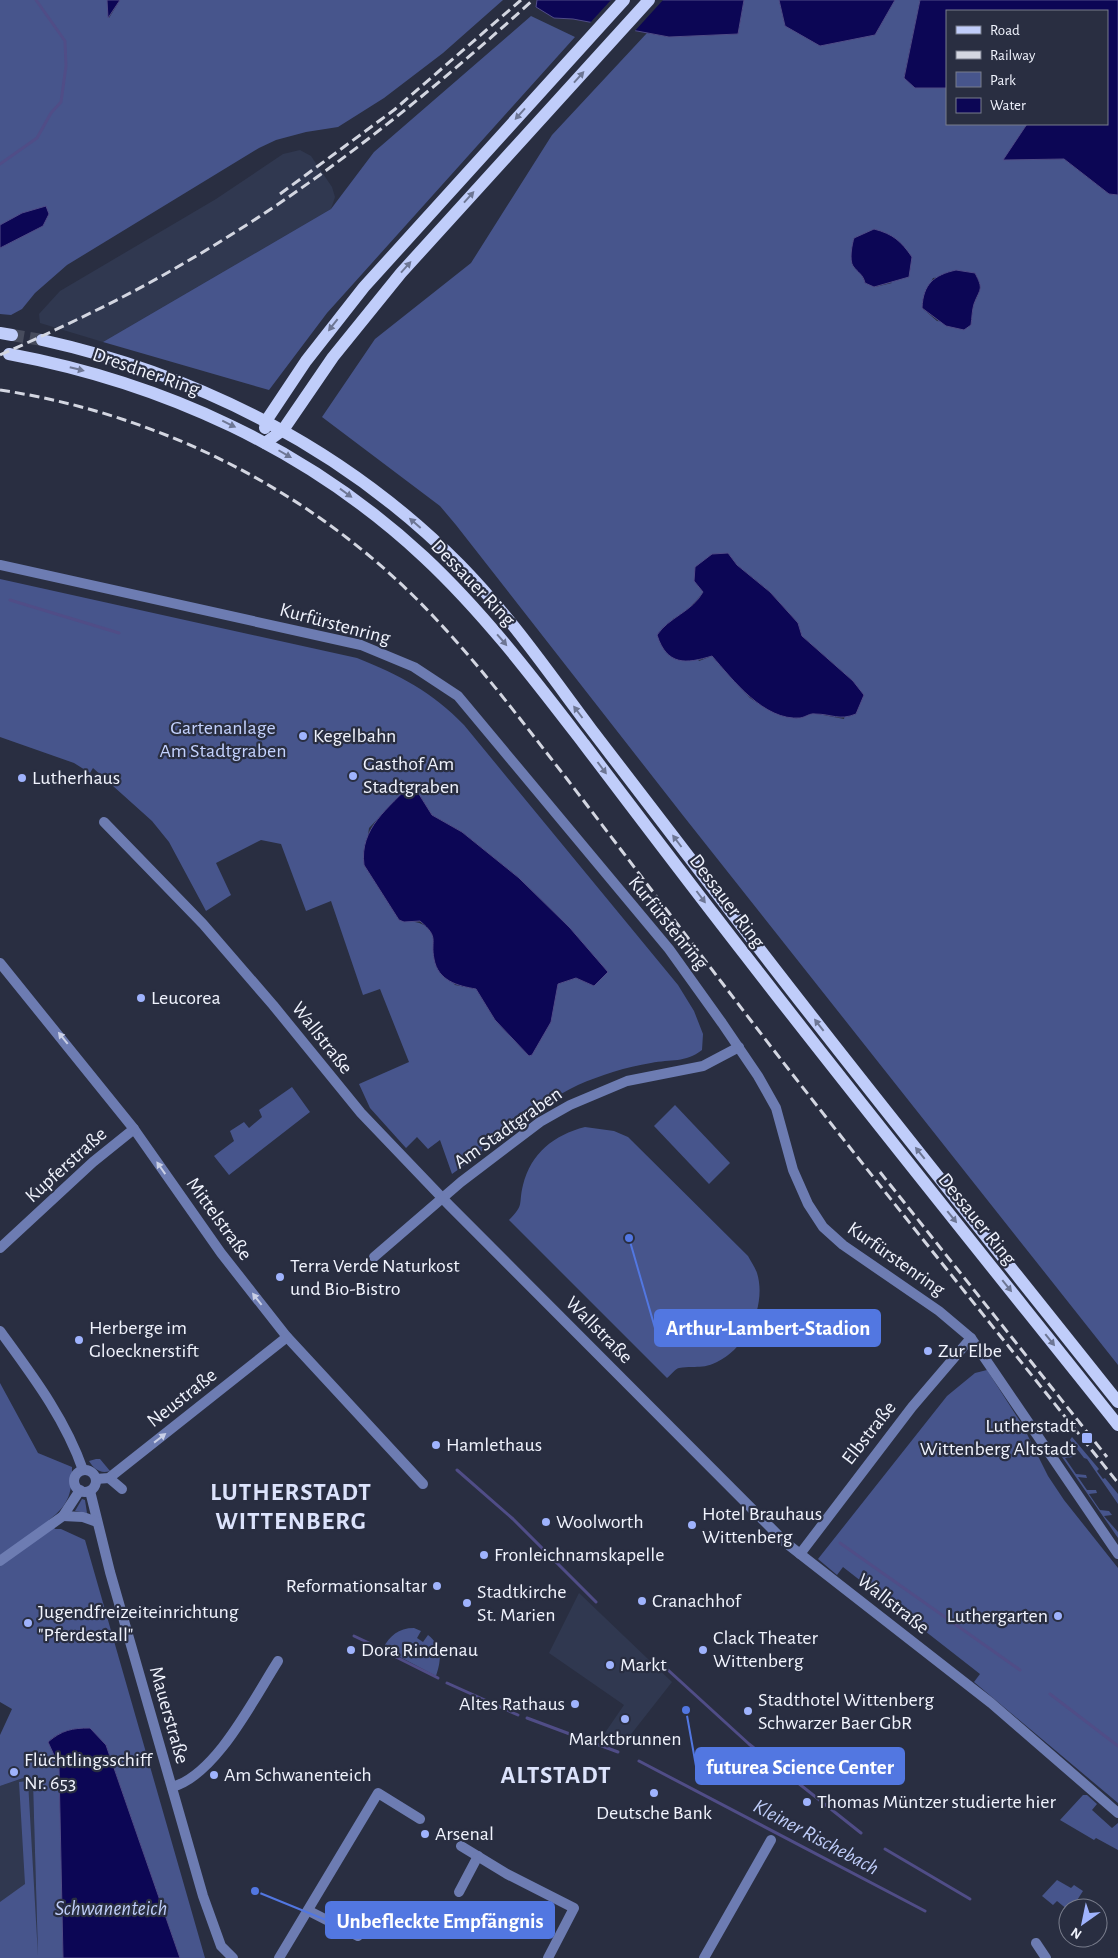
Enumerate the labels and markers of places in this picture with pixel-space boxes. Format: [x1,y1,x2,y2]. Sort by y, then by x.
place label: Kegelbahn [313,726,396,746]
marker: Kegelbahn [297,730,309,742]
place label: Gasthof Am Stadtgraben [363,754,459,797]
place label: Lutherhaus [32,768,120,788]
marker: Gasthof Am Stadtgraben [347,770,359,782]
marker: Lutherhaus [16,772,28,784]
place label: Leucorea [151,988,221,1008]
marker: Leucorea [135,992,147,1004]
place label: Terra Verde Naturkost und Bio-Bistro [290,1256,460,1299]
marker: Terra Verde Naturkost und Bio-Bistro [274,1271,286,1283]
callout: Arthur-Lambert-Stadion [655,1310,880,1346]
place label: Herberge im Gloecknerstift [89,1318,199,1361]
marker: Herberge im Gloecknerstift [73,1334,85,1346]
place label: Zur Elbe [938,1341,1002,1361]
marker: Zur Elbe [922,1345,934,1357]
place label: Lutherstadt Wittenberg Altstadt [920,1416,1077,1459]
marker: Lutherstadt Wittenberg Altstadt [1080,1431,1094,1445]
place label: Hamlethaus [446,1435,542,1455]
marker: Hamlethaus [430,1439,442,1451]
place label: Hotel Brauhaus Wittenberg [702,1504,822,1547]
place label: Woolworth [556,1512,644,1532]
marker: Woolworth [540,1516,552,1528]
marker: Hotel Brauhaus Wittenberg [686,1519,698,1531]
place label: Fronleichnamskapelle [494,1545,664,1565]
marker: Fronleichnamskapelle [478,1549,490,1561]
place label: Reformationsaltar [286,1576,428,1596]
marker: Reformationsaltar [431,1580,443,1592]
place label: Stadtkirche St. Marien [477,1582,567,1625]
place label: Cranachhof [652,1591,742,1611]
marker: Cranachhof [636,1595,648,1607]
marker: Stadtkirche St. Marien [461,1597,473,1609]
place label: Jugendfreizeiteinrichtung "Pferdestall" [38,1602,239,1645]
place label: Luthergarten [946,1606,1048,1626]
marker: Luthergarten [1052,1610,1064,1622]
marker: Jugendfreizeiteinrichtung "Pferdestall" [22,1617,34,1629]
place label: Clack Theater Wittenberg [713,1628,818,1671]
place label: Dora Rindenau [361,1640,478,1660]
marker: Dora Rindenau [345,1644,357,1656]
marker: Clack Theater Wittenberg [697,1644,709,1656]
place label: Markt [620,1655,667,1675]
marker: Markt [604,1659,616,1671]
place label: Stadthotel Wittenberg Schwarzer Baer GbR [758,1690,934,1733]
place label: Altes Rathaus [459,1694,565,1714]
marker: Altes Rathaus [569,1698,581,1710]
marker: Stadthotel Wittenberg Schwarzer Baer GbR [742,1705,754,1717]
marker: Marktbrunnen [619,1713,631,1725]
place label: Marktbrunnen [568,1729,682,1749]
callout: futurea Science Center [696,1748,904,1784]
place label: Flüchtlingsschiff Nr. 653 [24,1750,153,1793]
place label: Am Schwanenteich [224,1765,372,1785]
marker: Flüchtlingsschiff Nr. 653 [8,1766,20,1778]
marker: Am Schwanenteich [208,1769,220,1781]
marker: Deutsche Bank [648,1787,660,1799]
place label: Thomas Müntzer studierte hier [817,1792,1056,1812]
marker: Thomas Müntzer studierte hier [801,1796,813,1808]
place label: Deutsche Bank [596,1803,712,1823]
place label: Arsenal [435,1824,494,1844]
marker: Arsenal [419,1828,431,1840]
callout: Unbefleckte Empfängnis [326,1902,554,1938]

